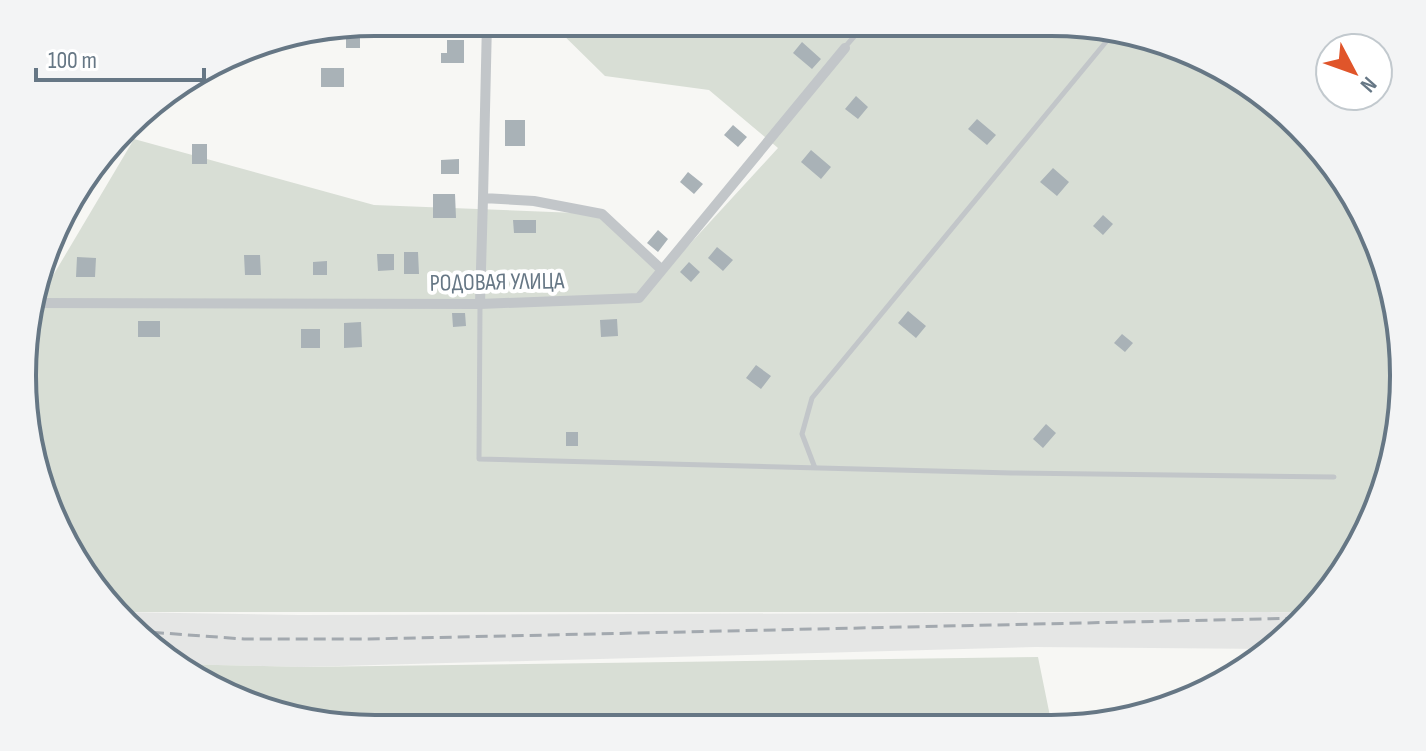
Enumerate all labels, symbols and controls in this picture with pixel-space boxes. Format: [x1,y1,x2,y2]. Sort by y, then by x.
scale bar [36,32,204,82]
north arrow [1314,32,1394,112]
text: 100 m [48,46,97,75]
text: N [1354,71,1382,97]
street label: РОДОВАЯ УЛИЦА [429,266,565,298]

